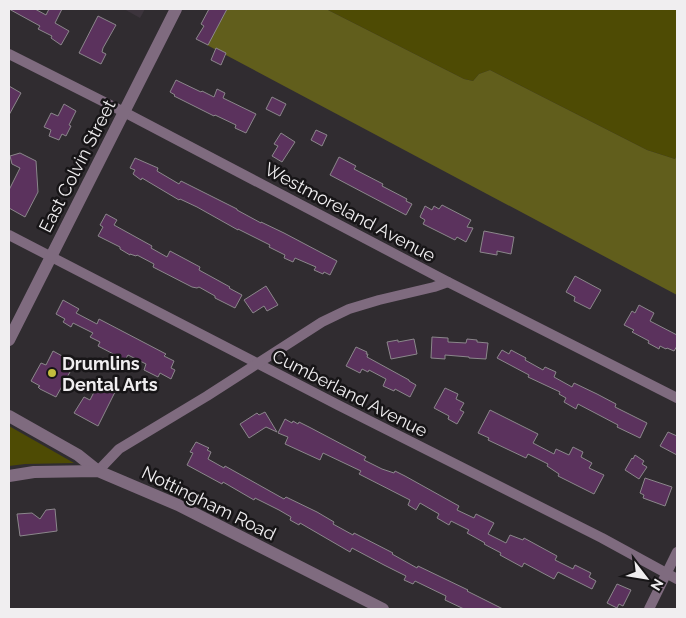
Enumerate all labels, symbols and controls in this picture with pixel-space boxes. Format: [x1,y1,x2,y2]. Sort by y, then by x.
street label: East Colvin Street [34,96,120,236]
street label: Westmoreland Avenue [261,158,439,266]
street label: Cumberland Avenue [269,345,431,441]
place label: Drumlins Dental Arts [62,353,158,395]
marker: Drumlins Dental Arts [46,367,58,379]
street label: Nottingham Road [139,461,279,545]
north arrow [621,553,671,603]
text: N [648,576,667,593]

